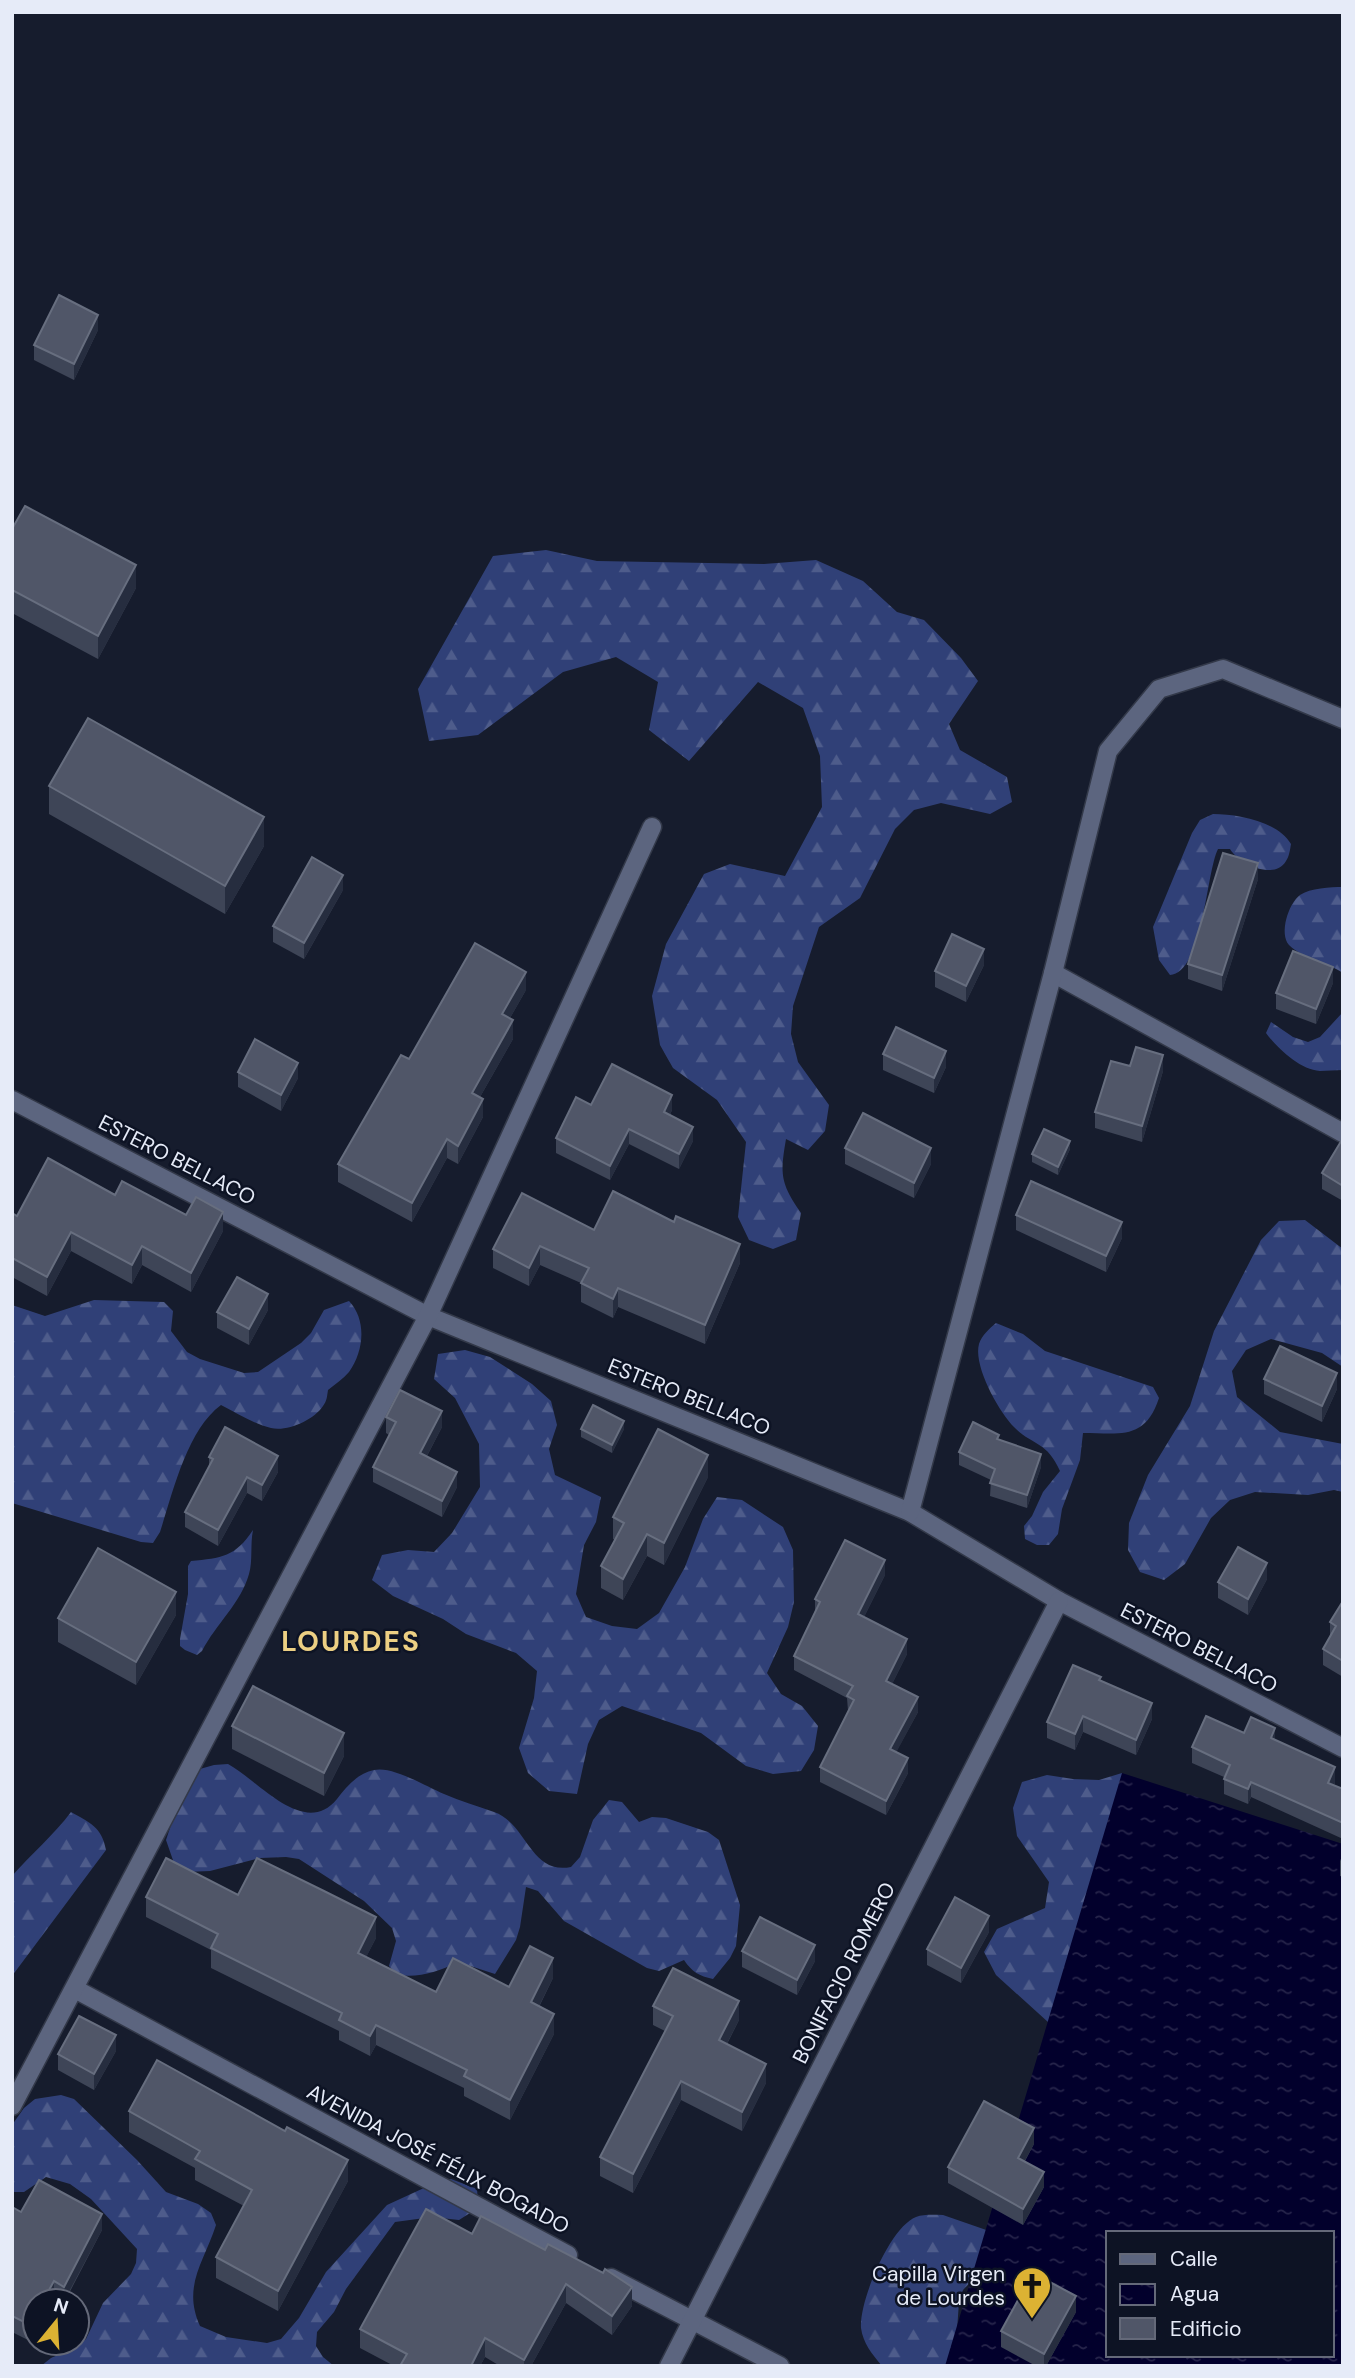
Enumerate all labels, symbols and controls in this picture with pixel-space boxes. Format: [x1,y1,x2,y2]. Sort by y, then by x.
street label: ESTERO BELLACO [94,1108,260,1212]
street label: ESTERO BELLACO [604,1352,774,1442]
street label: ESTERO BELLACO [1116,1596,1282,1700]
district label: LOURDES [281,1623,421,1660]
street label: BONIFACIO ROMERO [786,1878,902,2068]
street label: AVENIDA JOSÉ FÉLIX BOGADO [302,2078,574,2240]
legend [1106,2231,1334,2357]
text: Calle [1170,2245,1218,2273]
place label: Capilla Virgen de Lourdes [872,2260,1005,2312]
church icon: Capilla Virgen de Lourdes [1011,2265,1053,2320]
text: Agua [1170,2280,1219,2308]
north arrow [21,2287,91,2357]
text: N [51,2292,72,2320]
text: Edificio [1170,2315,1241,2343]

